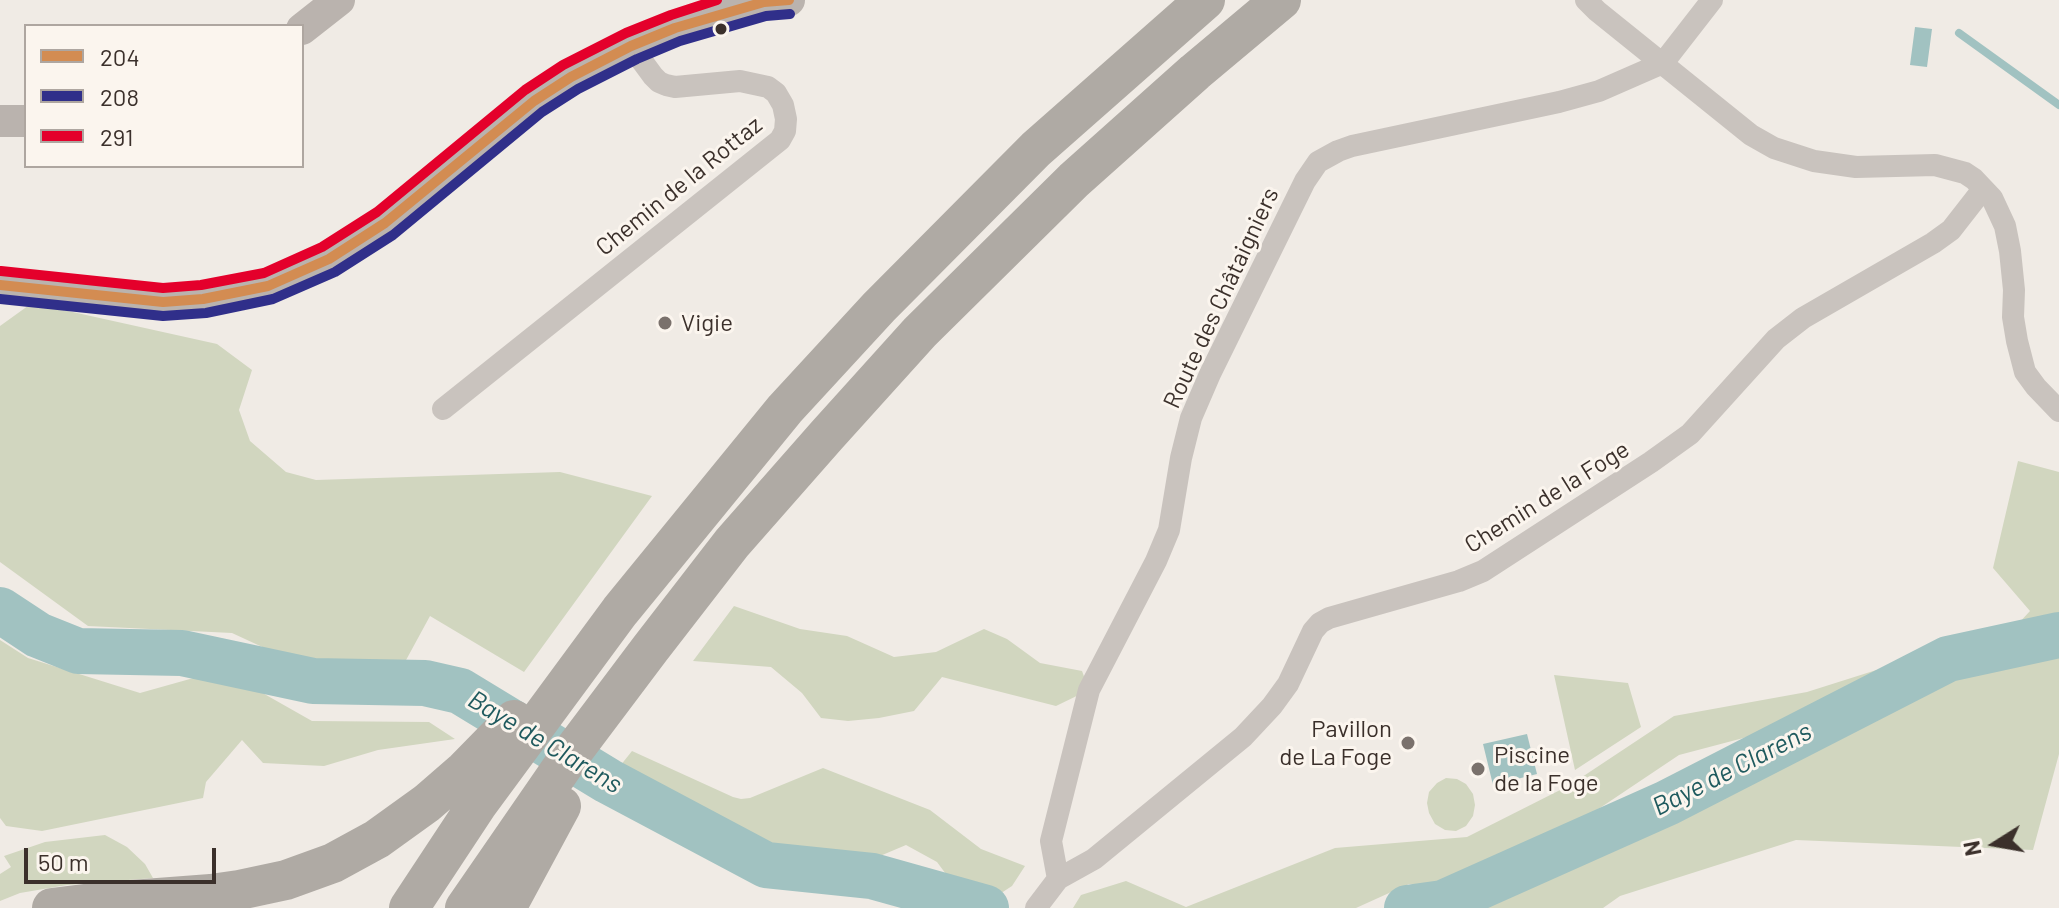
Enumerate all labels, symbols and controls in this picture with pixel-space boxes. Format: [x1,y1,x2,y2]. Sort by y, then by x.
unlabelled marker [713,21,729,37]
legend [24,24,304,168]
text: 204 [100,42,140,71]
text: 208 [100,82,139,111]
street label: Chemin de la Rottaz [590,110,768,262]
text: 291 [100,122,133,151]
street label: Route des Châtaigniers [1157,183,1285,413]
place label: Vigie [681,309,733,337]
marker: Vigie [656,314,674,332]
street label: Chemin de la Foge [1459,435,1635,559]
water label: Baye de Clarens [462,684,628,800]
place label: Pavillon de La Foge [1279,715,1392,771]
water label: Baye de Clarens [1647,716,1817,822]
marker: Pavillon de La Foge [1399,734,1417,752]
place label: Piscine de la Foge [1494,741,1599,797]
marker: Piscine de la Foge [1469,760,1487,778]
north arrow [1955,804,2035,884]
scale bar [28,832,220,882]
text: N [1957,839,1986,858]
text: 50 m [38,847,89,876]

